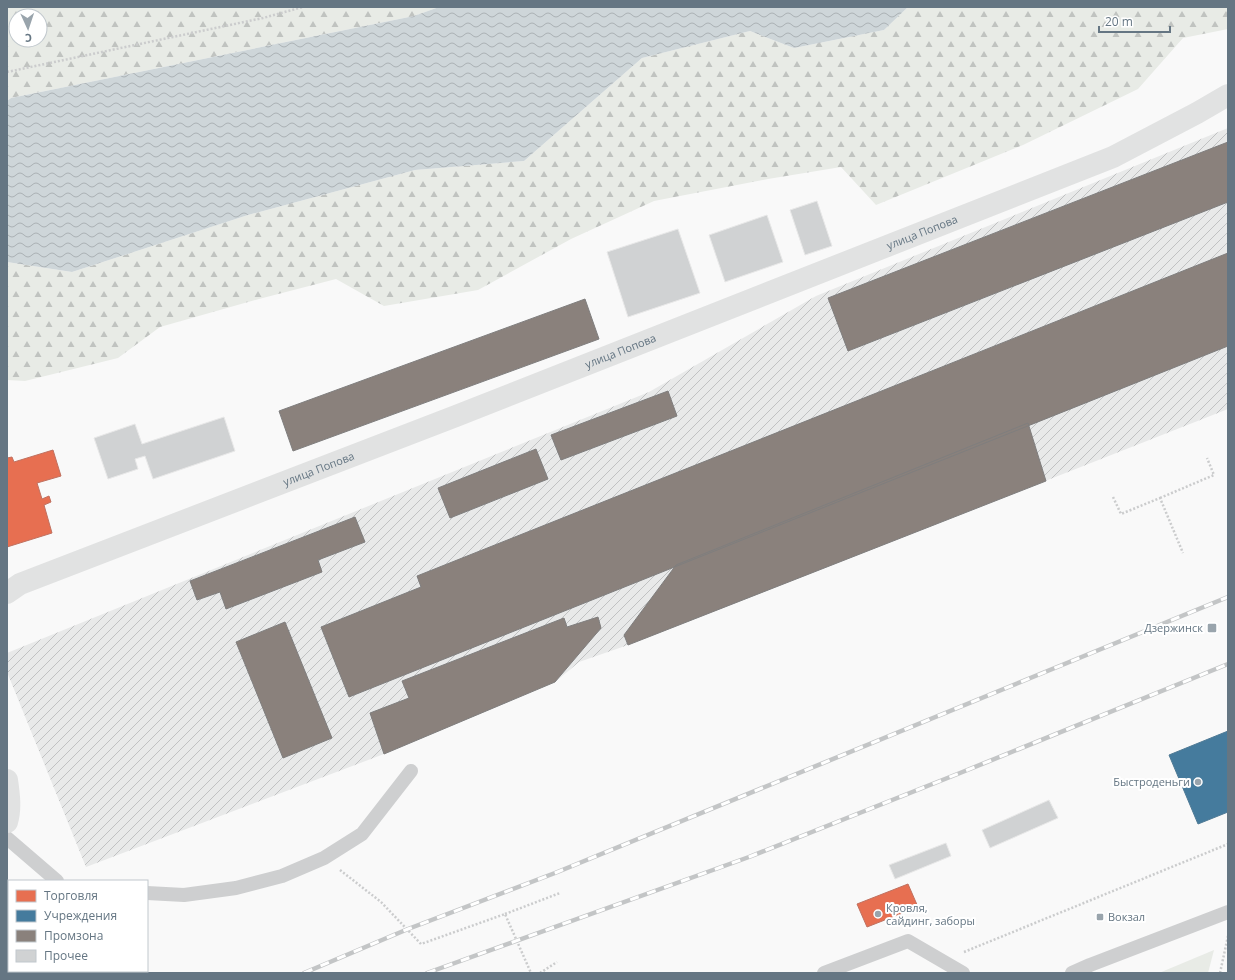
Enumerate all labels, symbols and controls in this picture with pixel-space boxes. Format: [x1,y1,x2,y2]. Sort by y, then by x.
north arrow [8,8,48,48]
scale bar [1099,8,1170,34]
text: 20 m [1105,13,1133,30]
text: С [25,31,32,46]
street label: улица Попова [884,211,960,253]
street label: улица Попова [583,330,658,371]
street label: улица Попова [281,448,356,489]
place label: Дзержинск [1144,620,1203,635]
marker: Дзержинск [1206,622,1218,634]
place label: Быстроденьги [1113,774,1190,789]
marker: Быстроденьги [1193,777,1203,787]
legend [8,880,148,972]
text: Торговля [44,887,98,904]
place label: Кровля, сайдинг, заборы [886,900,975,928]
text: Учреждения [44,907,117,924]
marker: Кровля, сайдинг, заборы [873,909,883,919]
place label: Вокзал [1108,909,1145,924]
marker: Вокзал [1095,912,1105,922]
text: Промзона [44,927,103,944]
text: Прочее [44,947,88,964]

